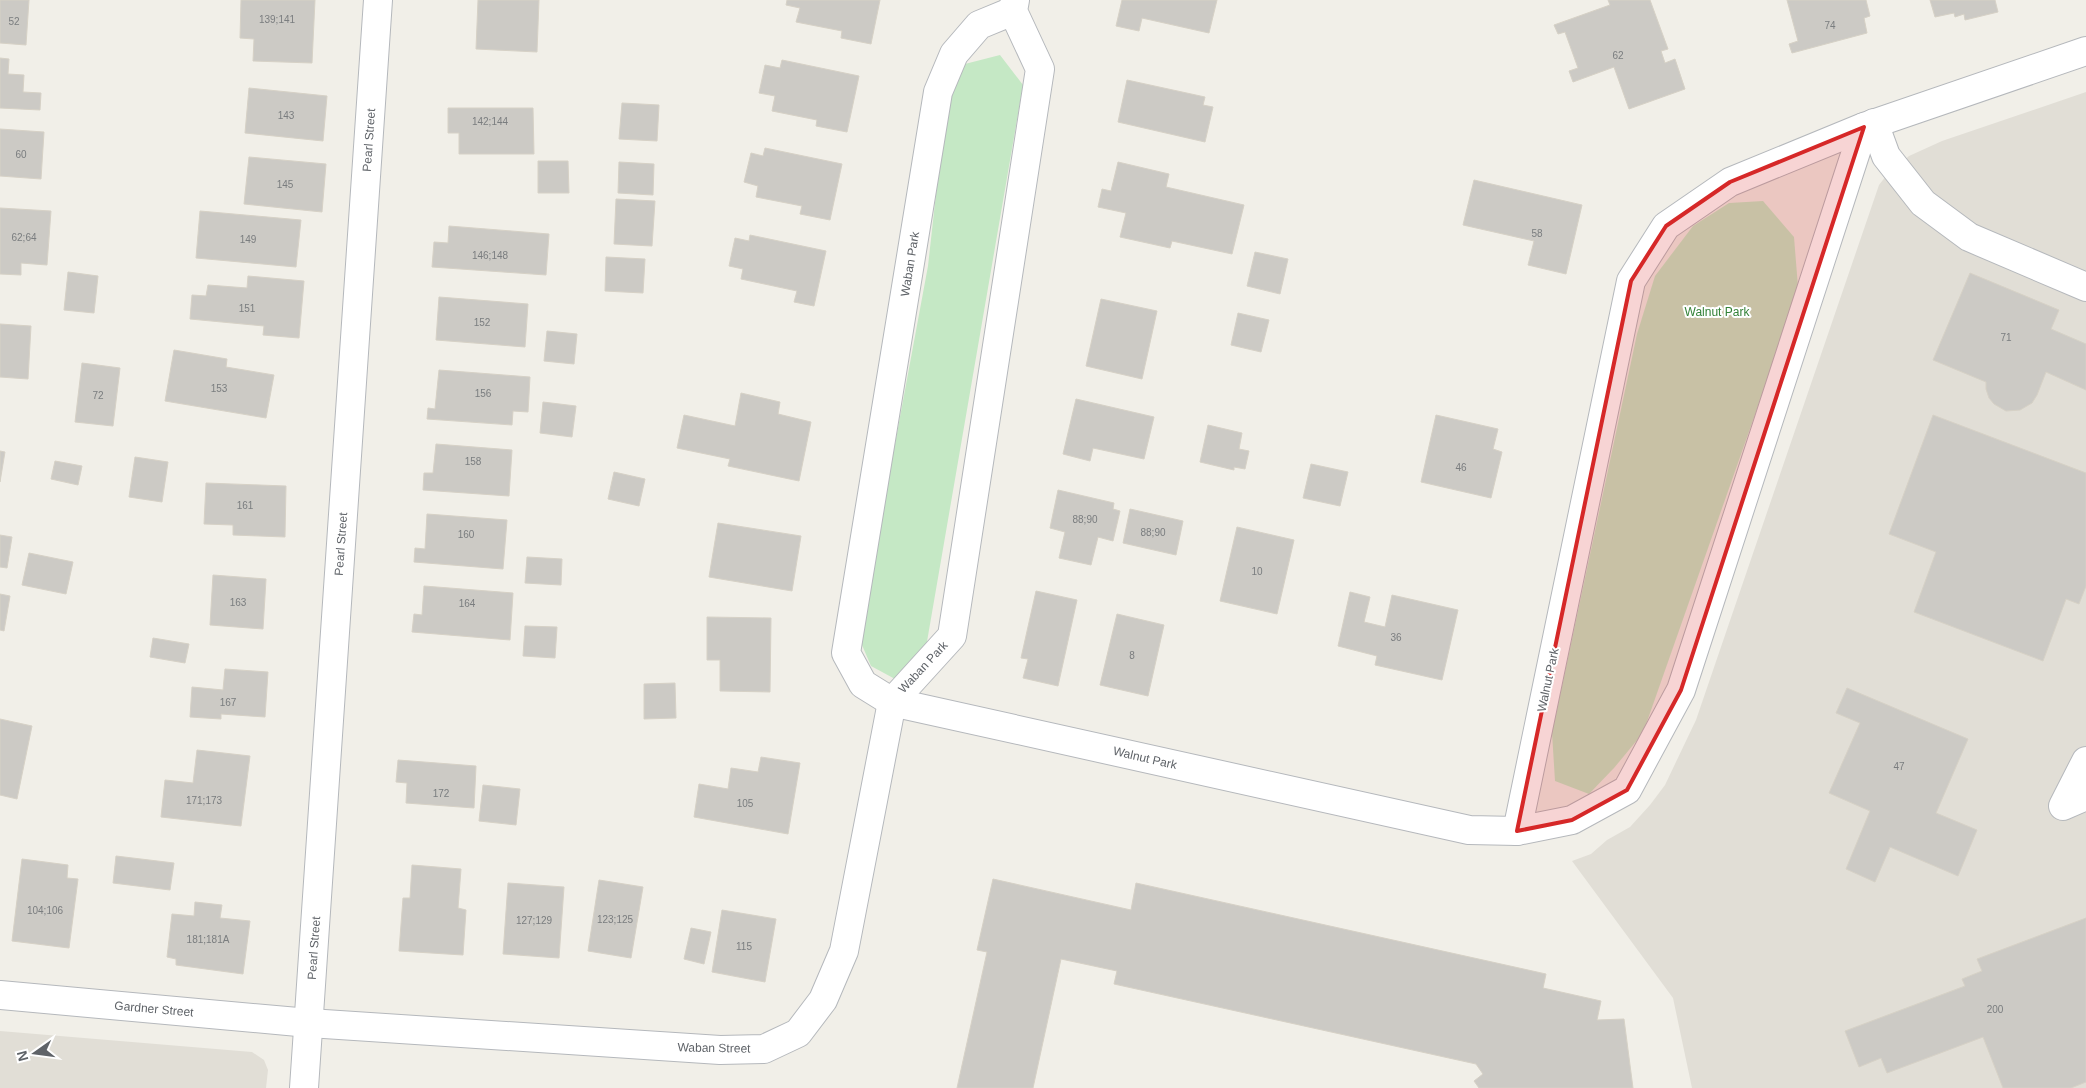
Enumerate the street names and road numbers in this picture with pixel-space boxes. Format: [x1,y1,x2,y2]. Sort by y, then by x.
street label: Pearl Street [360,107,378,172]
street label: Waban Park [898,230,922,297]
street label: Pearl Street [332,511,350,576]
street label: Waban Park [896,638,951,696]
street label: Walnut Park [1534,646,1562,713]
street label: Walnut Park [1112,744,1179,772]
street label: Pearl Street [305,915,323,980]
street label: Gardner Street [114,999,195,1019]
street label: Waban Street [677,1040,751,1056]

